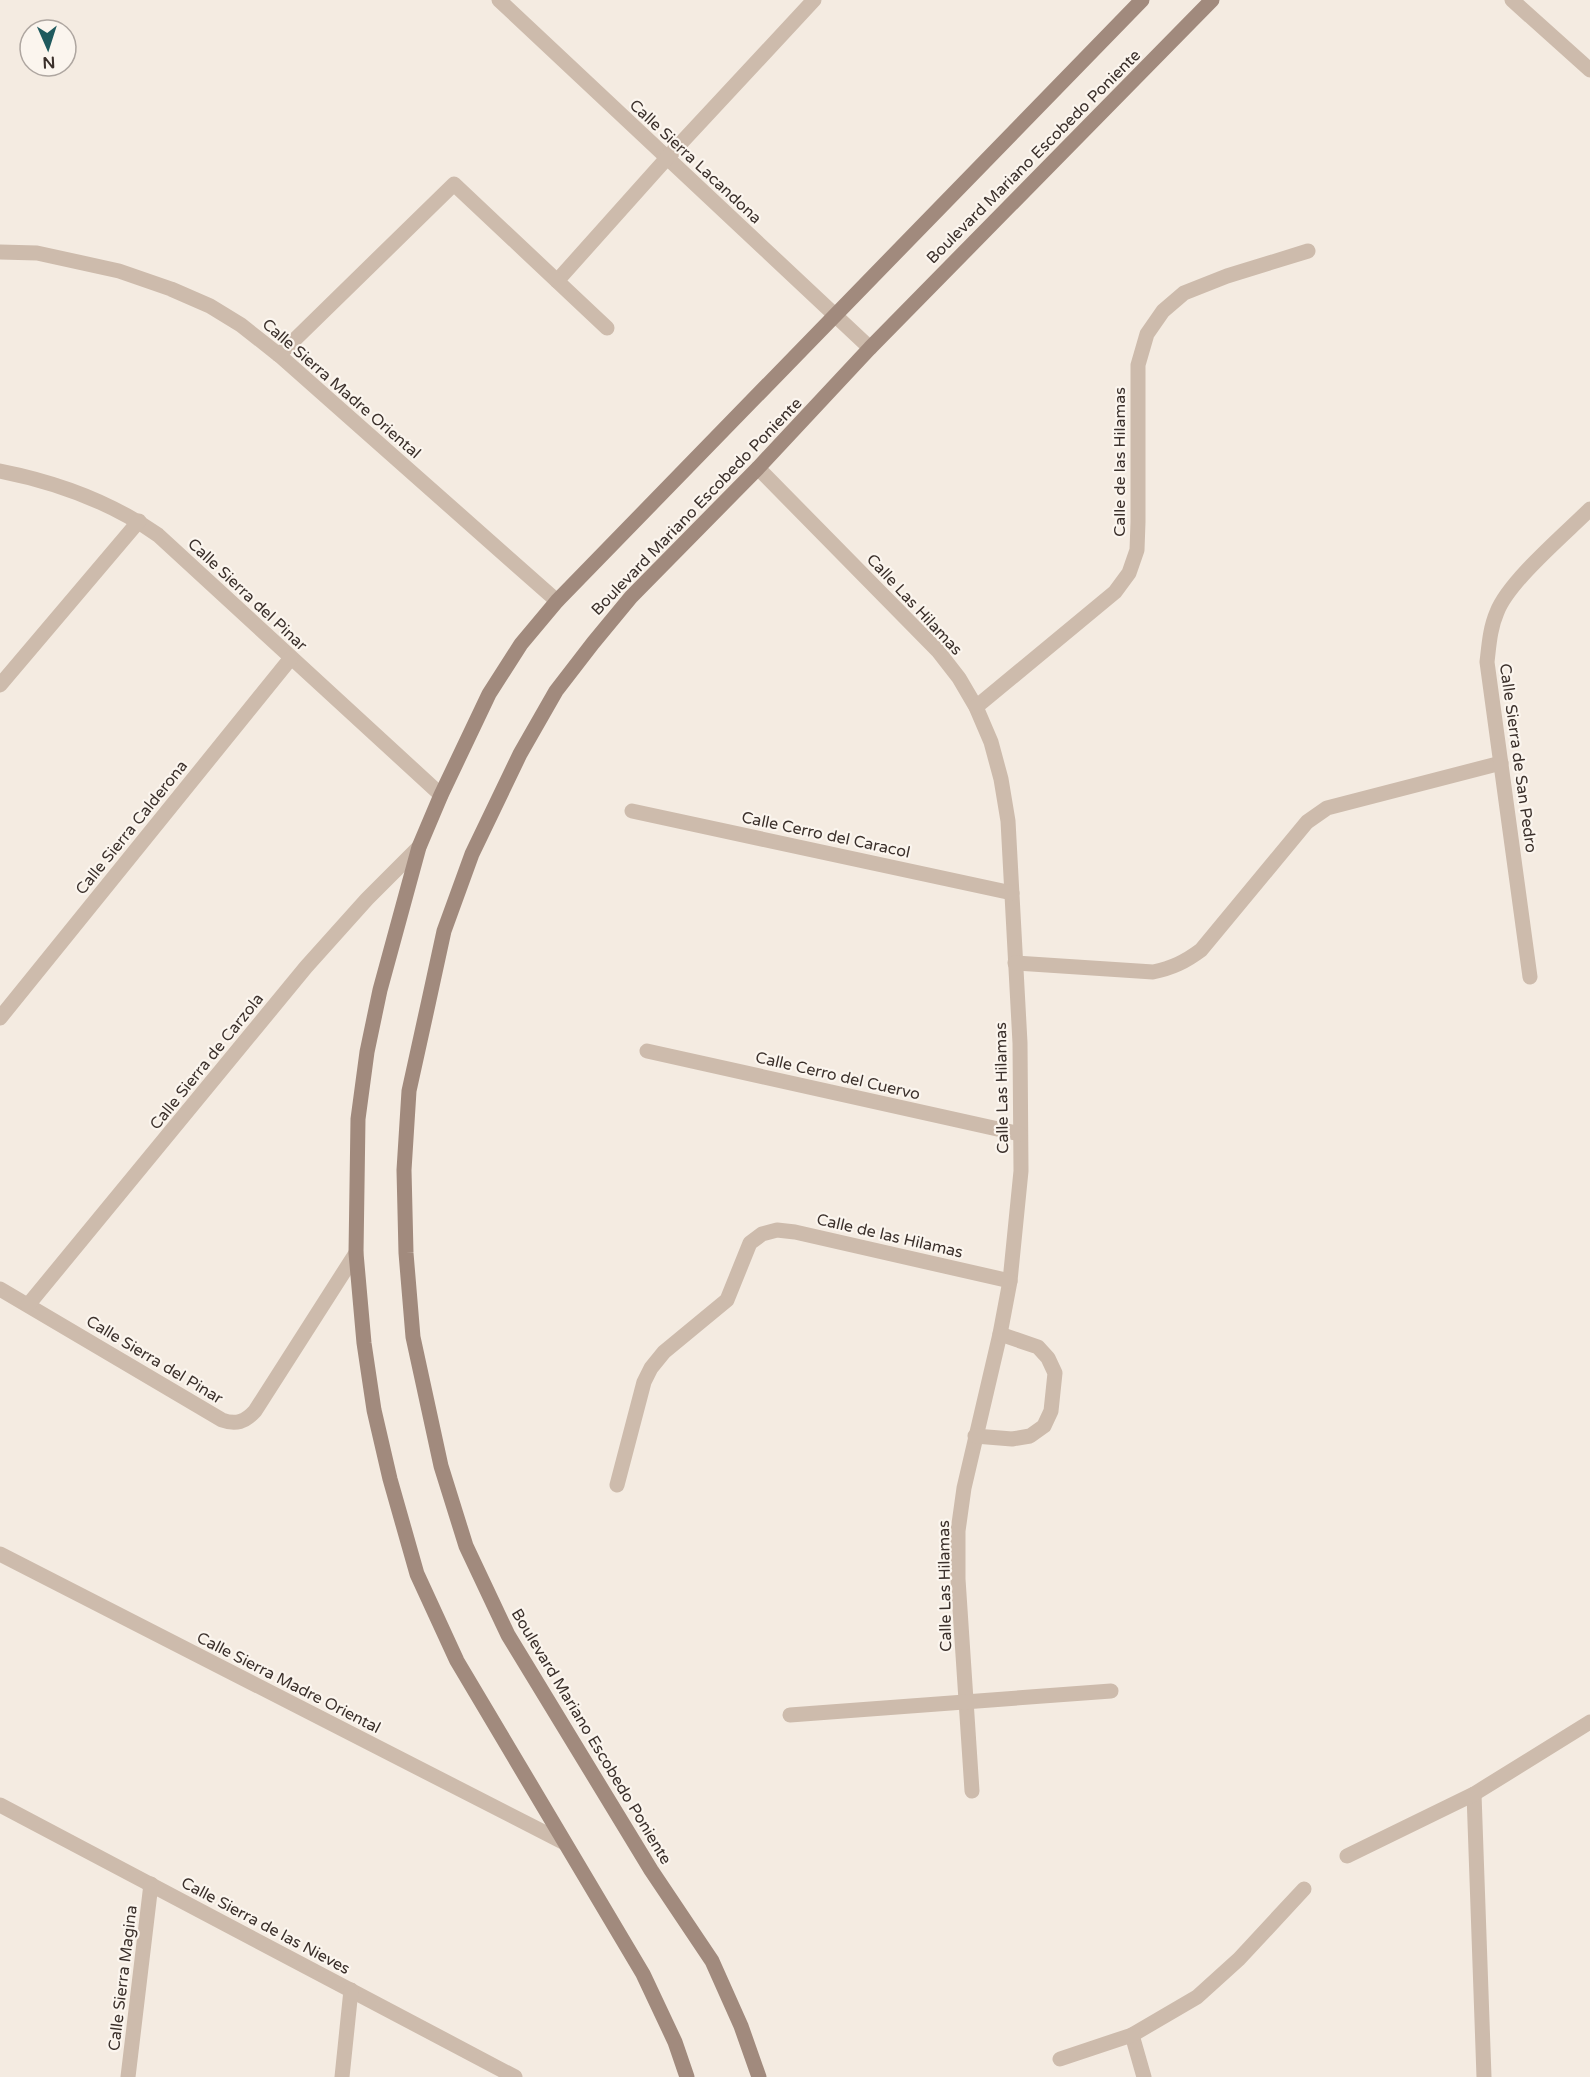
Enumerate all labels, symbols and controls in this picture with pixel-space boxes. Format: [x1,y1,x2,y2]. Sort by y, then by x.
north arrow [18,18,78,78]
street label: Boulevard Mariano Escobedo Poniente [922,45,1145,268]
text: N [42,52,56,72]
street label: Calle Sierra Lacandona [625,95,766,228]
street label: Calle Sierra Madre Oriental [258,314,425,463]
street label: Calle de las Hilamas [1110,387,1130,537]
street label: Boulevard Mariano Escobedo Poniente [587,394,806,620]
street label: Calle Sierra del Pinar [183,534,312,656]
street label: Calle Las Hilamas [862,550,966,660]
street label: Calle Sierra de San Pedro [1495,662,1541,854]
street label: Calle Sierra Calderona [71,756,192,899]
street label: Calle Cerro del Caracol [740,807,912,863]
street label: Calle Sierra de Carzola [146,989,268,1134]
street label: Calle Las Hilamas [991,1022,1013,1154]
street label: Calle Cerro del Cuervo [753,1047,922,1105]
street label: Calle de las Hilamas [815,1209,965,1263]
street label: Calle Sierra del Pinar [82,1311,227,1409]
street label: Calle Las Hilamas [934,1520,956,1652]
street label: Boulevard Mariano Escobedo Poniente [507,1605,676,1868]
street label: Calle Sierra Madre Oriental [193,1628,384,1738]
street label: Calle Sierra de las Nieves [178,1873,353,1979]
street label: Calle Sierra Magina [104,1904,142,2052]

